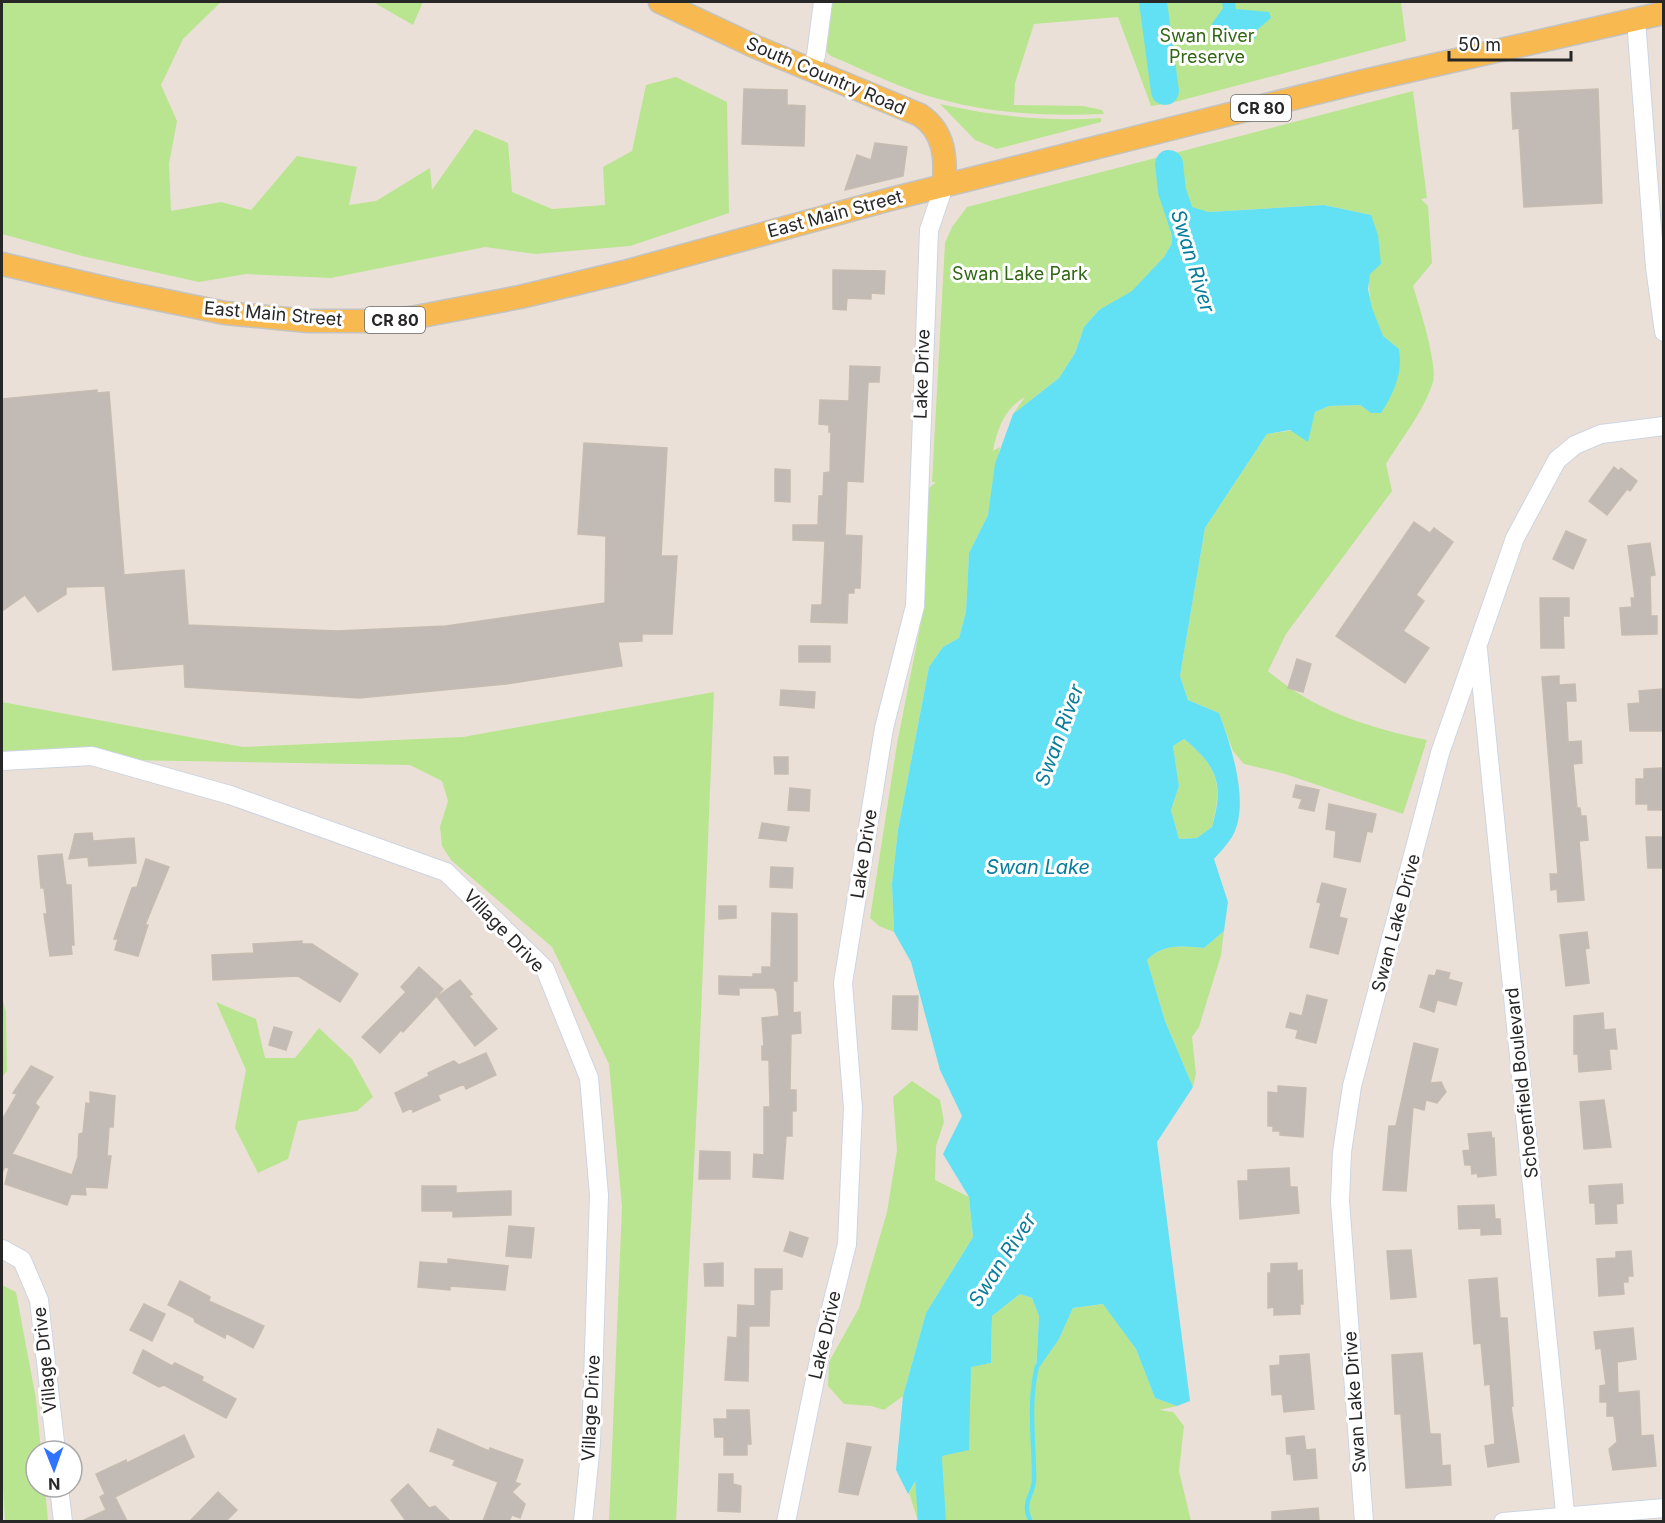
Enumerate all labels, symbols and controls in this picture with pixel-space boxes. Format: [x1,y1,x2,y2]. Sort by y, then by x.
scale bar [1449,24,1570,62]
park label: Swan River Preserve [1159,25,1255,67]
street label: South Country Road [743,32,909,119]
text: 50 m [1458,34,1501,55]
road number: CR 80 [1231,95,1291,121]
street label: East Main Street [765,185,905,242]
water label: Swan River [1166,207,1220,316]
park label: Swan Lake Park [952,263,1088,284]
street label: East Main Street [203,297,343,330]
road number: CR 80 [365,307,425,333]
street label: Lake Drive [909,329,934,419]
water label: Swan River [1030,681,1089,789]
street label: Lake Drive [846,808,881,900]
street label: Swan Lake Drive [1367,852,1424,994]
water label: Swan Lake [986,855,1090,879]
street label: Village Drive [460,885,549,976]
street label: Schoenfield Boulevard [1501,987,1542,1179]
water label: Swan River [963,1209,1041,1311]
street label: Lake Drive [804,1289,845,1381]
street label: Village Drive [28,1306,61,1414]
street label: Swan Lake Drive [1339,1330,1370,1474]
street label: Village Drive [577,1354,604,1462]
north arrow [24,1439,84,1499]
text: N [48,1474,61,1494]

